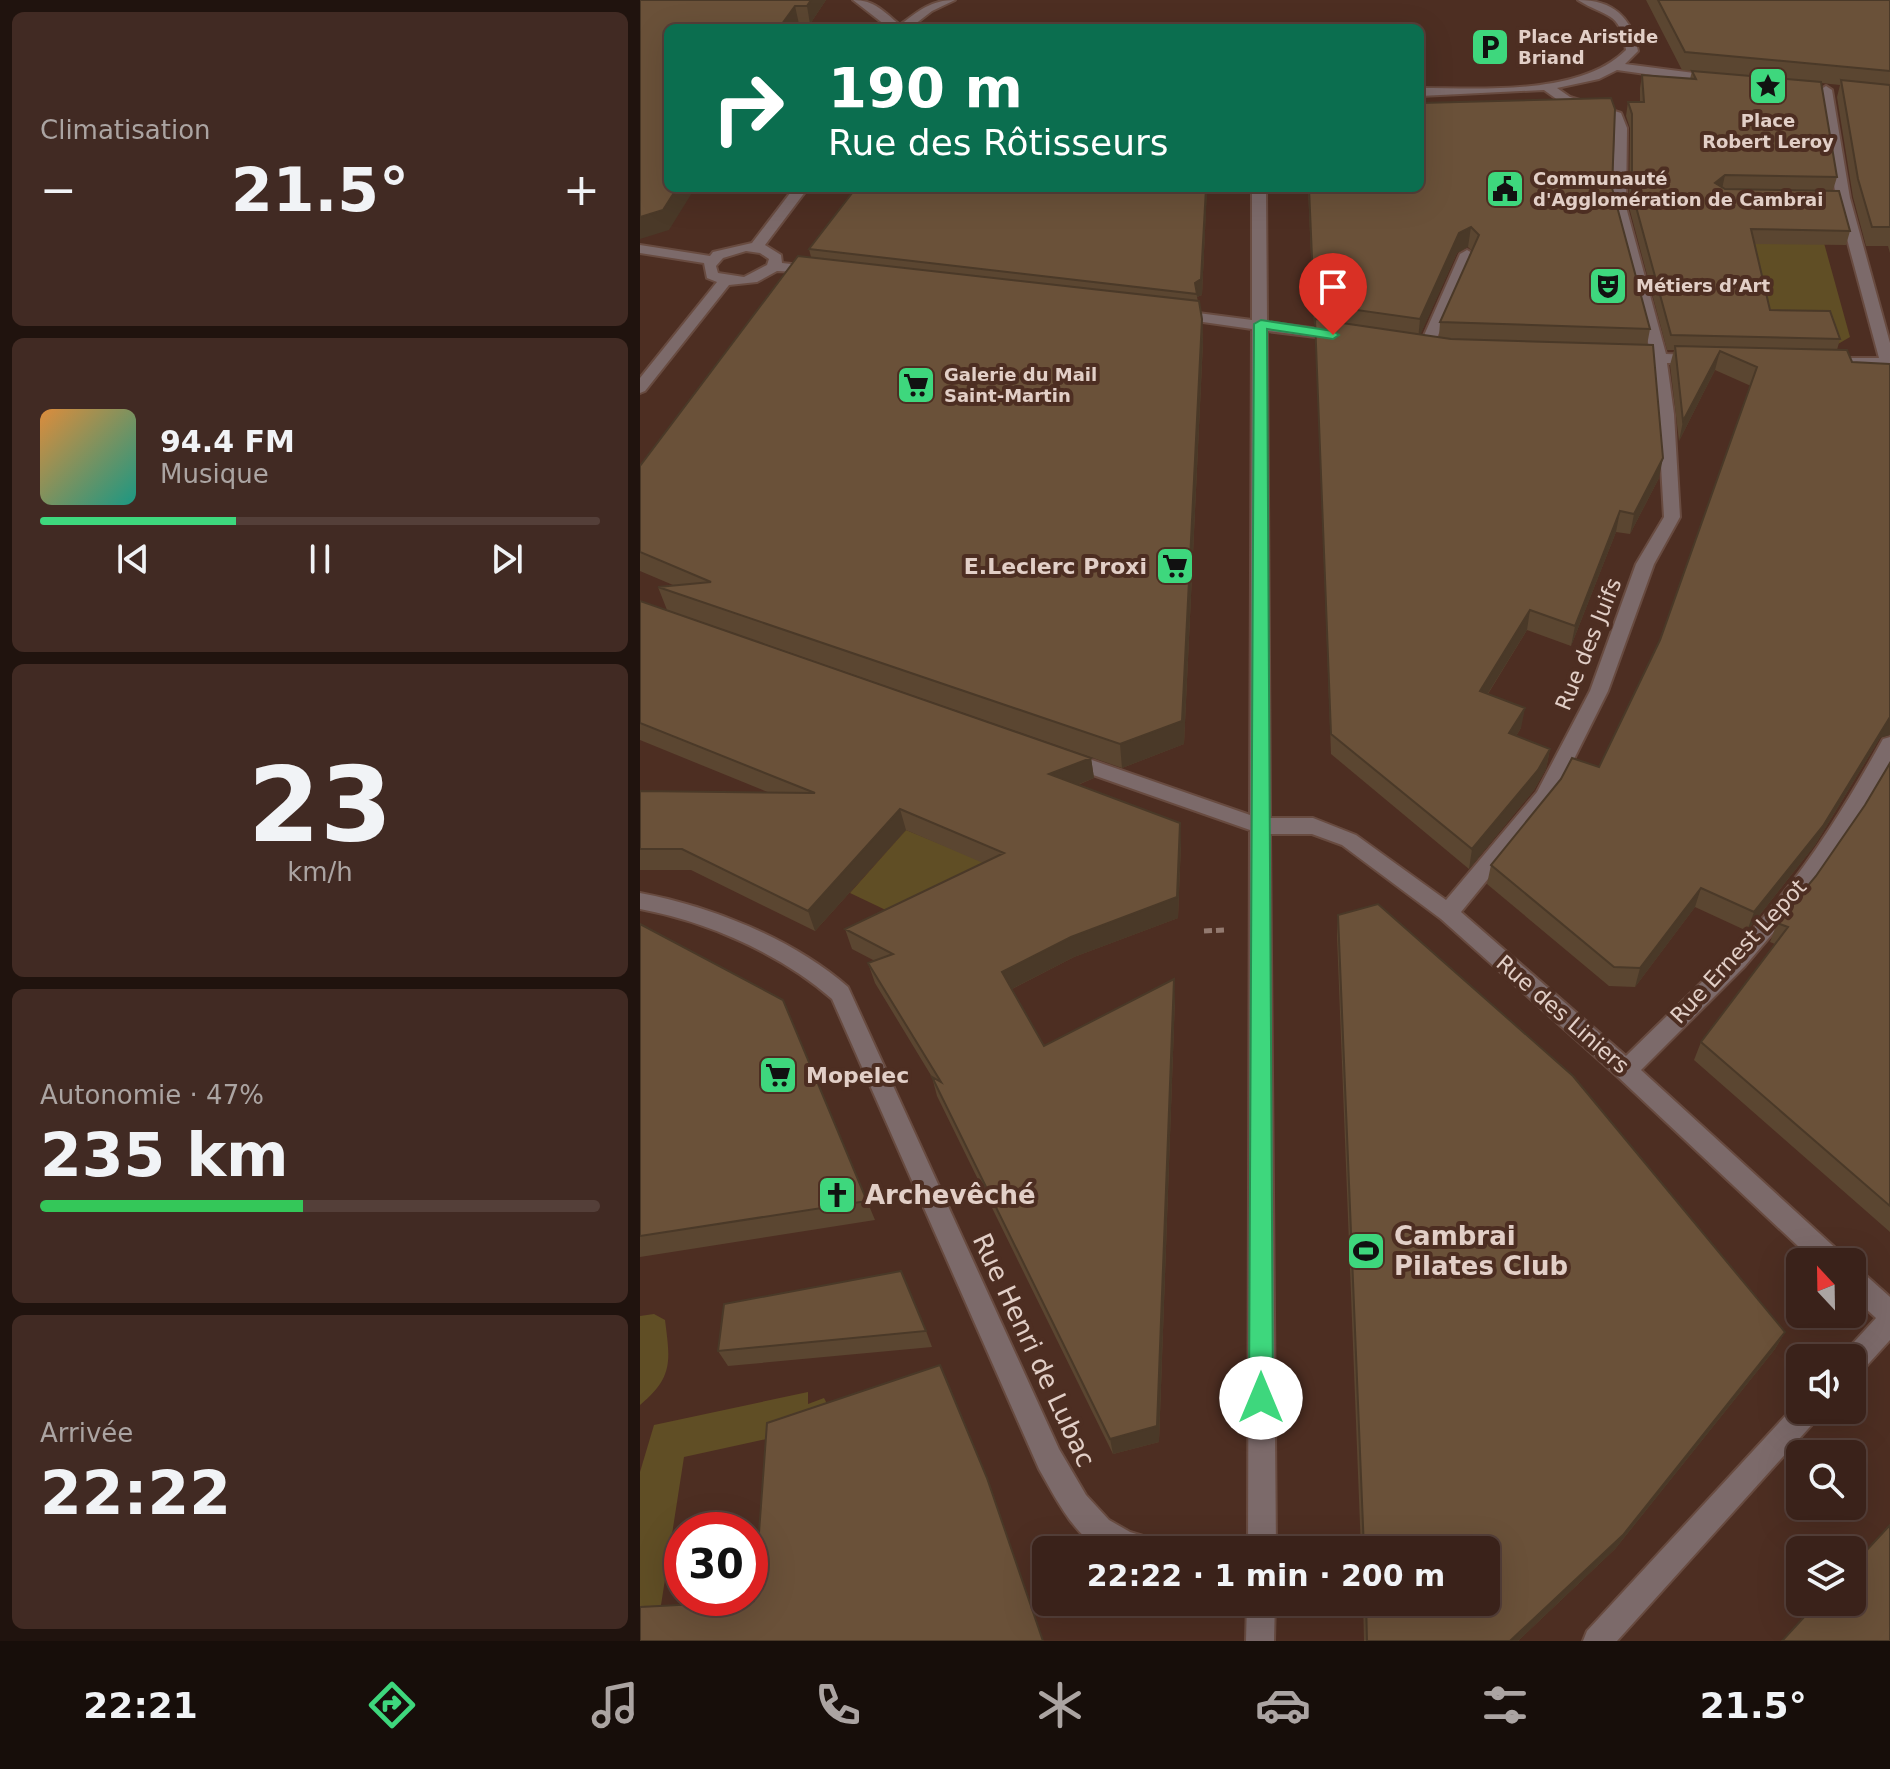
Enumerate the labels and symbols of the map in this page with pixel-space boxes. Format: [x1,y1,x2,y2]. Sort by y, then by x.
parking icon: Place Aristide Briand [1469,26,1511,68]
place label: Place Aristide Briand [1518,26,1658,68]
place icon: Place Robert Leroy [1747,65,1789,107]
place label: Place Robert Leroy [1702,110,1834,152]
public building icon: Communauté d'Agglomération de Cambrai [1484,168,1526,210]
place label: Communauté d'Agglomération de Cambrai [1533,168,1823,210]
pin [1299,253,1367,335]
theatre icon: Métiers d’Art [1587,265,1629,307]
place label: Métiers d’Art [1636,275,1770,296]
supermarket icon: Galerie du Mail Saint-Martin [895,364,937,406]
place label: Galerie du Mail Saint-Martin [944,364,1097,406]
supermarket icon: E.Leclerc Proxi [1154,545,1196,587]
place label: E.Leclerc Proxi [964,554,1147,579]
street label: Rue des Juifs [1551,574,1626,714]
street label: Rue Ernest Lepot [1665,874,1812,1028]
street label: Rue des Liniers [1491,950,1634,1079]
supermarket icon: Mopelec [757,1054,799,1096]
place label: Mopelec [806,1063,909,1088]
church icon: Archevêché [816,1174,858,1216]
place label: Archevêché [865,1180,1036,1210]
place label: Cambrai Pilates Club [1394,1221,1568,1281]
street label: Rue Henri de Lubac [967,1229,1101,1471]
sports icon: Cambrai Pilates Club [1345,1230,1387,1272]
north arrow [1786,1248,1866,1328]
position arrow [1219,1356,1303,1440]
speed limit sign: 30 [664,1512,768,1616]

